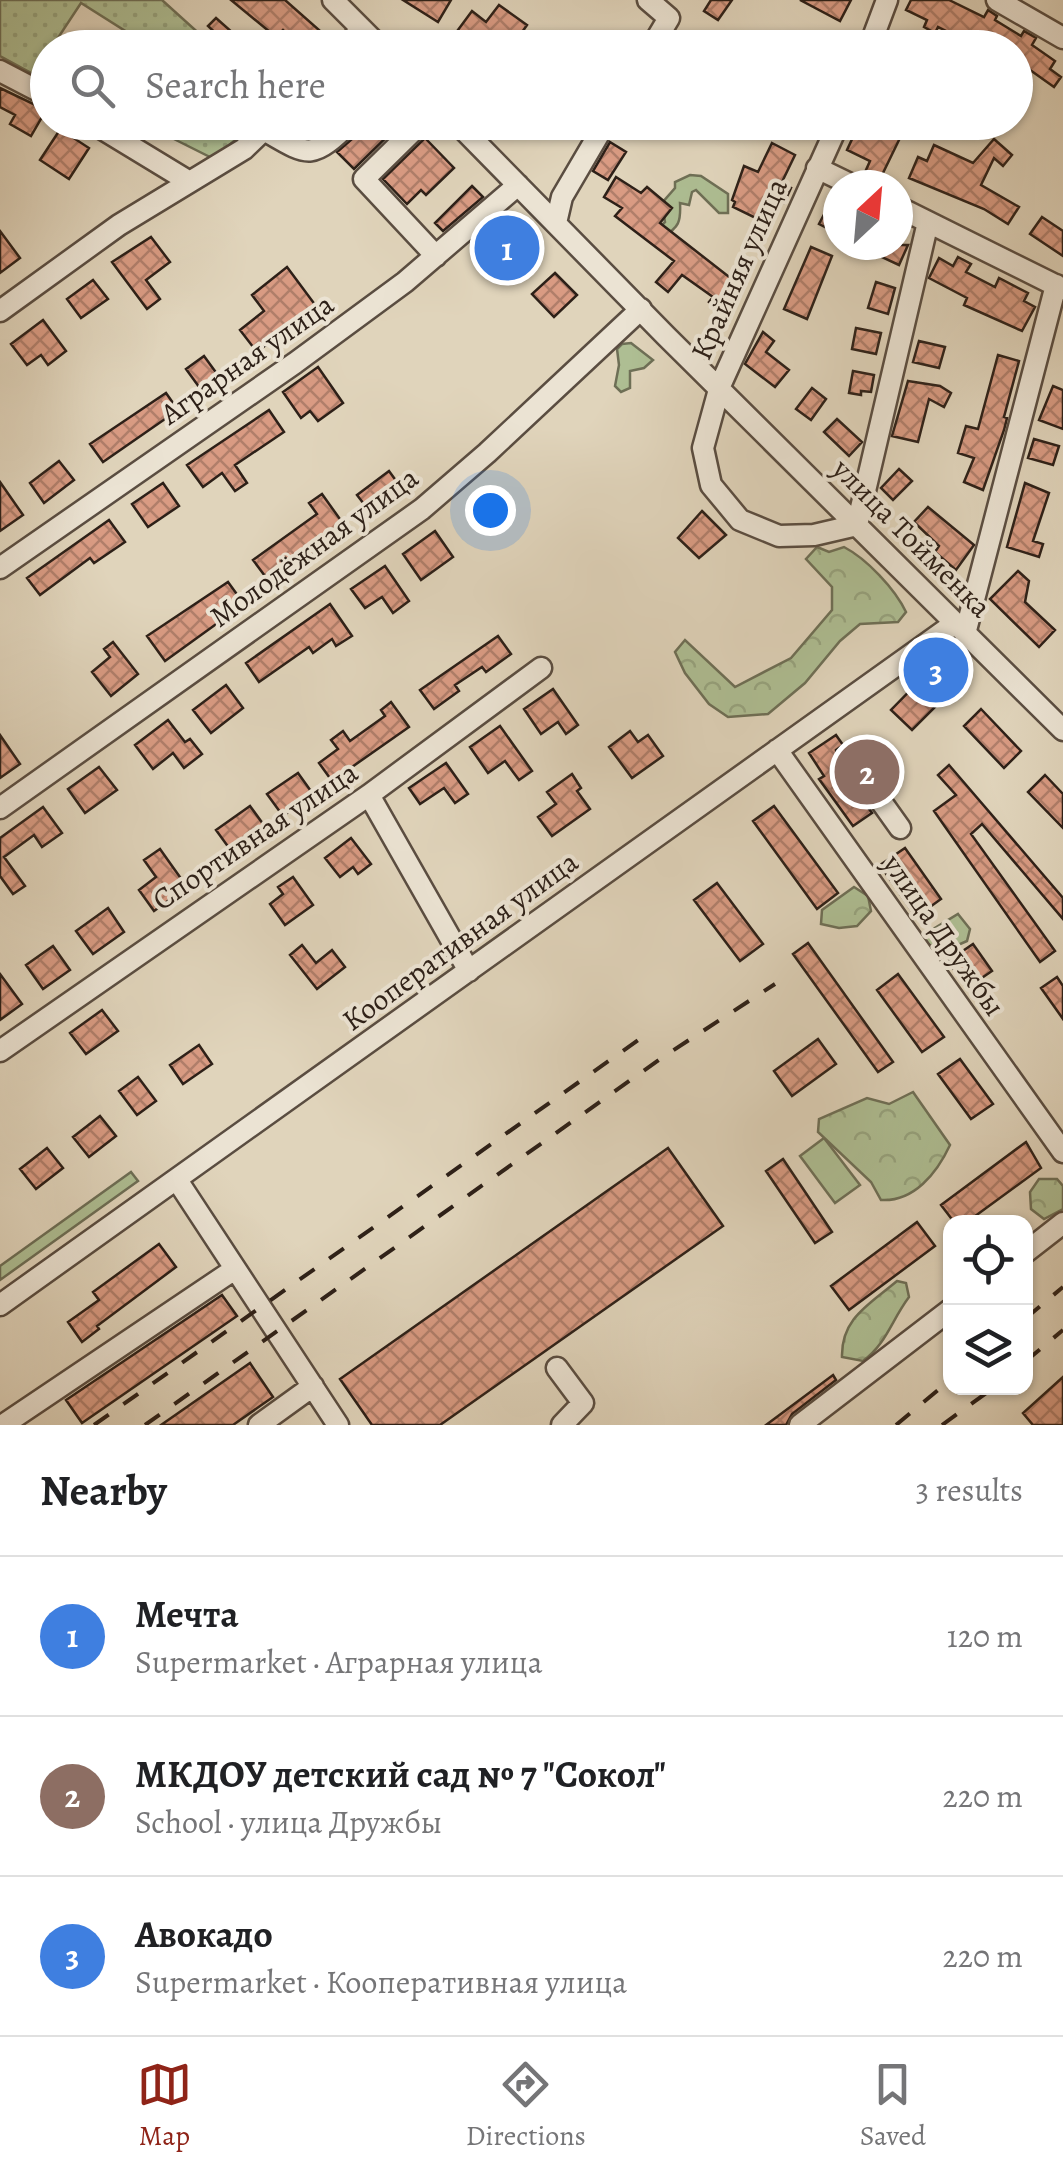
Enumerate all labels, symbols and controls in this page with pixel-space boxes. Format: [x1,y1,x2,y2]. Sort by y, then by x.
search box [30,30,1033,140]
icon: search [65,58,120,113]
text: Search here [145,59,326,111]
north arrow [823,170,913,260]
street label: Крайняя улица [681,172,797,366]
pin: 1 [474,210,540,286]
street label: Аграрная улица [152,284,342,434]
street label: улица Тойменка [823,449,1000,626]
street label: Молодёжная улица [202,458,427,636]
your location [465,485,516,536]
pin: 3 [904,632,968,708]
pin: 2 [834,734,900,810]
street label: Спортивная улица [144,752,366,920]
street label: Кооперативная улица [334,842,586,1040]
street label: улица Дружбы [873,845,1015,1024]
map controls [943,1215,1033,1395]
button: locate [943,1215,1033,1305]
button: layers [943,1305,1033,1395]
text: Nearby [40,1462,167,1519]
text: 3 results [916,1468,1023,1512]
text: Мечта [135,1588,239,1640]
text: 1 [67,1614,78,1658]
text: 120 m [947,1614,1023,1658]
text: Supermarket · Аграрная улица [135,1640,542,1684]
text: МКДОУ детский сад № 7 "Сокол" [135,1748,666,1800]
text: 2 [65,1774,80,1818]
text: 220 m [943,1774,1023,1818]
text: School · улица Дружбы [135,1800,442,1844]
text: Авокадо [135,1908,273,1960]
text: 3 [66,1934,79,1978]
text: 220 m [943,1934,1023,1978]
text: Supermarket · Кооперативная улица [135,1960,627,2004]
tab: Map [137,2057,192,2155]
tab: Directions [466,2057,586,2155]
tab: Saved [860,2057,926,2155]

